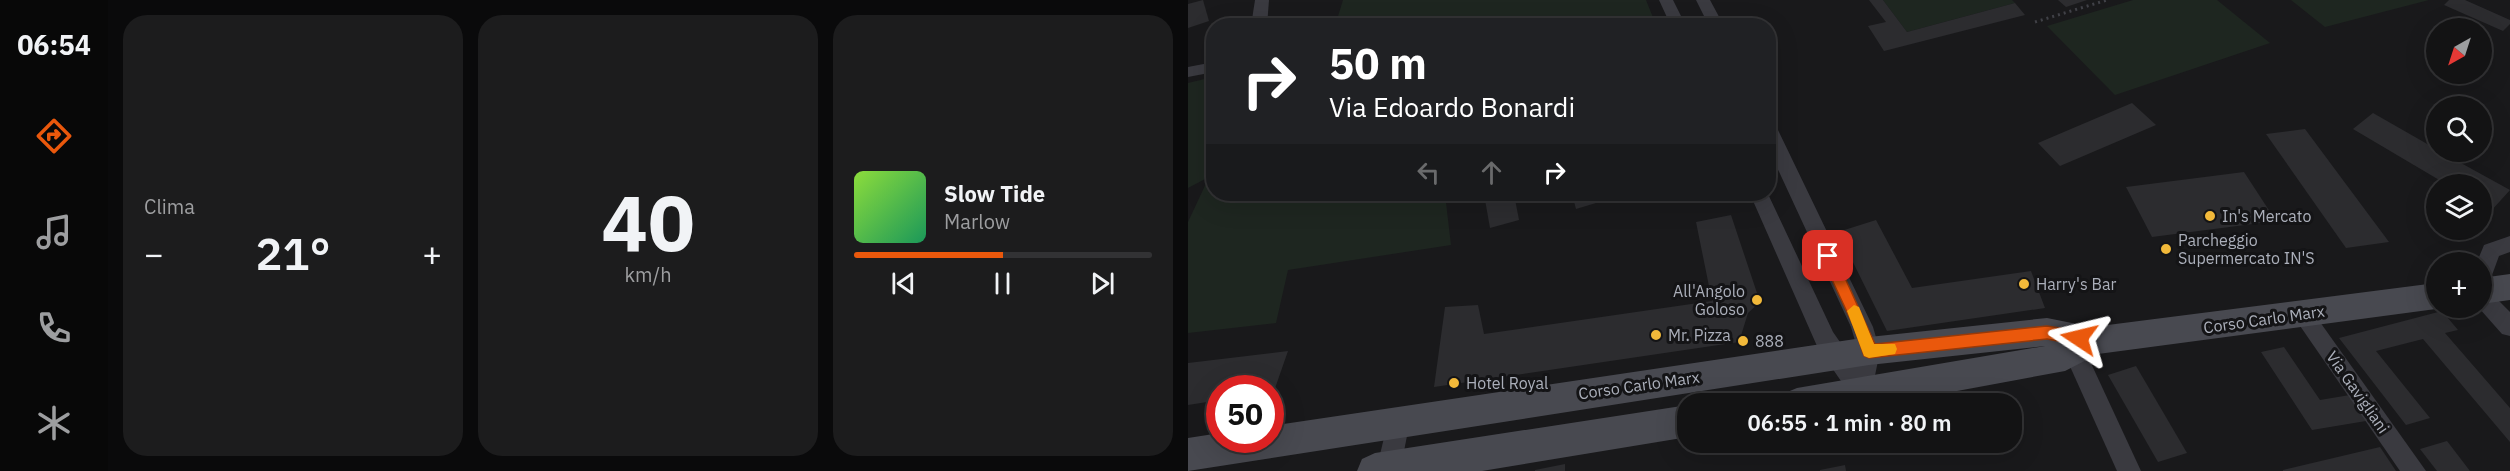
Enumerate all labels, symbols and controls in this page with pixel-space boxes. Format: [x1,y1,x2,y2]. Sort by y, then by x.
north arrow [2426,18,2492,84]
map controls [2426,18,2492,318]
text: 06:54 [17,27,91,62]
text: 50 m [1329,36,1427,91]
icon: right [1230,42,1308,120]
text: Via Edoardo Bonardi [1329,89,1575,124]
button: search [2426,96,2492,162]
icon: directions [33,115,75,157]
icon: left [1412,156,1445,189]
icon: ahead [1475,156,1508,189]
icon: right [1538,156,1571,189]
text: 40 [601,171,695,272]
button: layers [2426,174,2492,240]
text: Slow Tide [944,179,1045,208]
text: Clima [144,193,195,220]
place label: In's Mercato [2222,206,2311,226]
text: Marlow [944,208,1010,235]
marker: In's Mercato [2203,209,2217,223]
icon: music [33,211,75,253]
text: 21° [255,224,331,282]
pin [1802,230,1853,281]
place label: Parcheggio Supermercato IN'S [2178,230,2315,268]
text: − [144,232,164,275]
text: + [422,232,442,275]
icon: arrive [1811,239,1844,272]
marker: Parcheggio Supermercato IN'S [2159,242,2173,256]
button: + [2426,252,2492,318]
text: km/h [624,261,672,288]
icon: previous [887,267,920,300]
icon: pause [986,267,1019,300]
icon: next [1086,267,1119,300]
place label: Harry's Bar [2036,274,2116,294]
marker: Harry's Bar [2017,277,2031,291]
place label: All'Angolo Goloso [1673,281,1745,319]
marker: All'Angolo Goloso [1750,293,1764,307]
street label: Corso Carlo Marx [2202,301,2326,337]
position arrow [2047,306,2111,370]
icon: phone [33,307,75,349]
place label: Mr. Pizza [1668,325,1731,345]
marker: Mr. Pizza [1649,328,1663,342]
place label: 888 [1755,331,1784,351]
marker: 888 [1736,334,1750,348]
street label: Via Gavigliani [2322,347,2394,437]
street label: Corso Carlo Marx [1577,367,1701,403]
place label: Hotel Royal [1466,373,1548,393]
speed limit sign: 50 [1206,375,1284,453]
marker: Hotel Royal [1447,376,1461,390]
icon: climate [33,402,75,444]
text: 06:55 · 1 min · 80 m [1748,408,1952,437]

